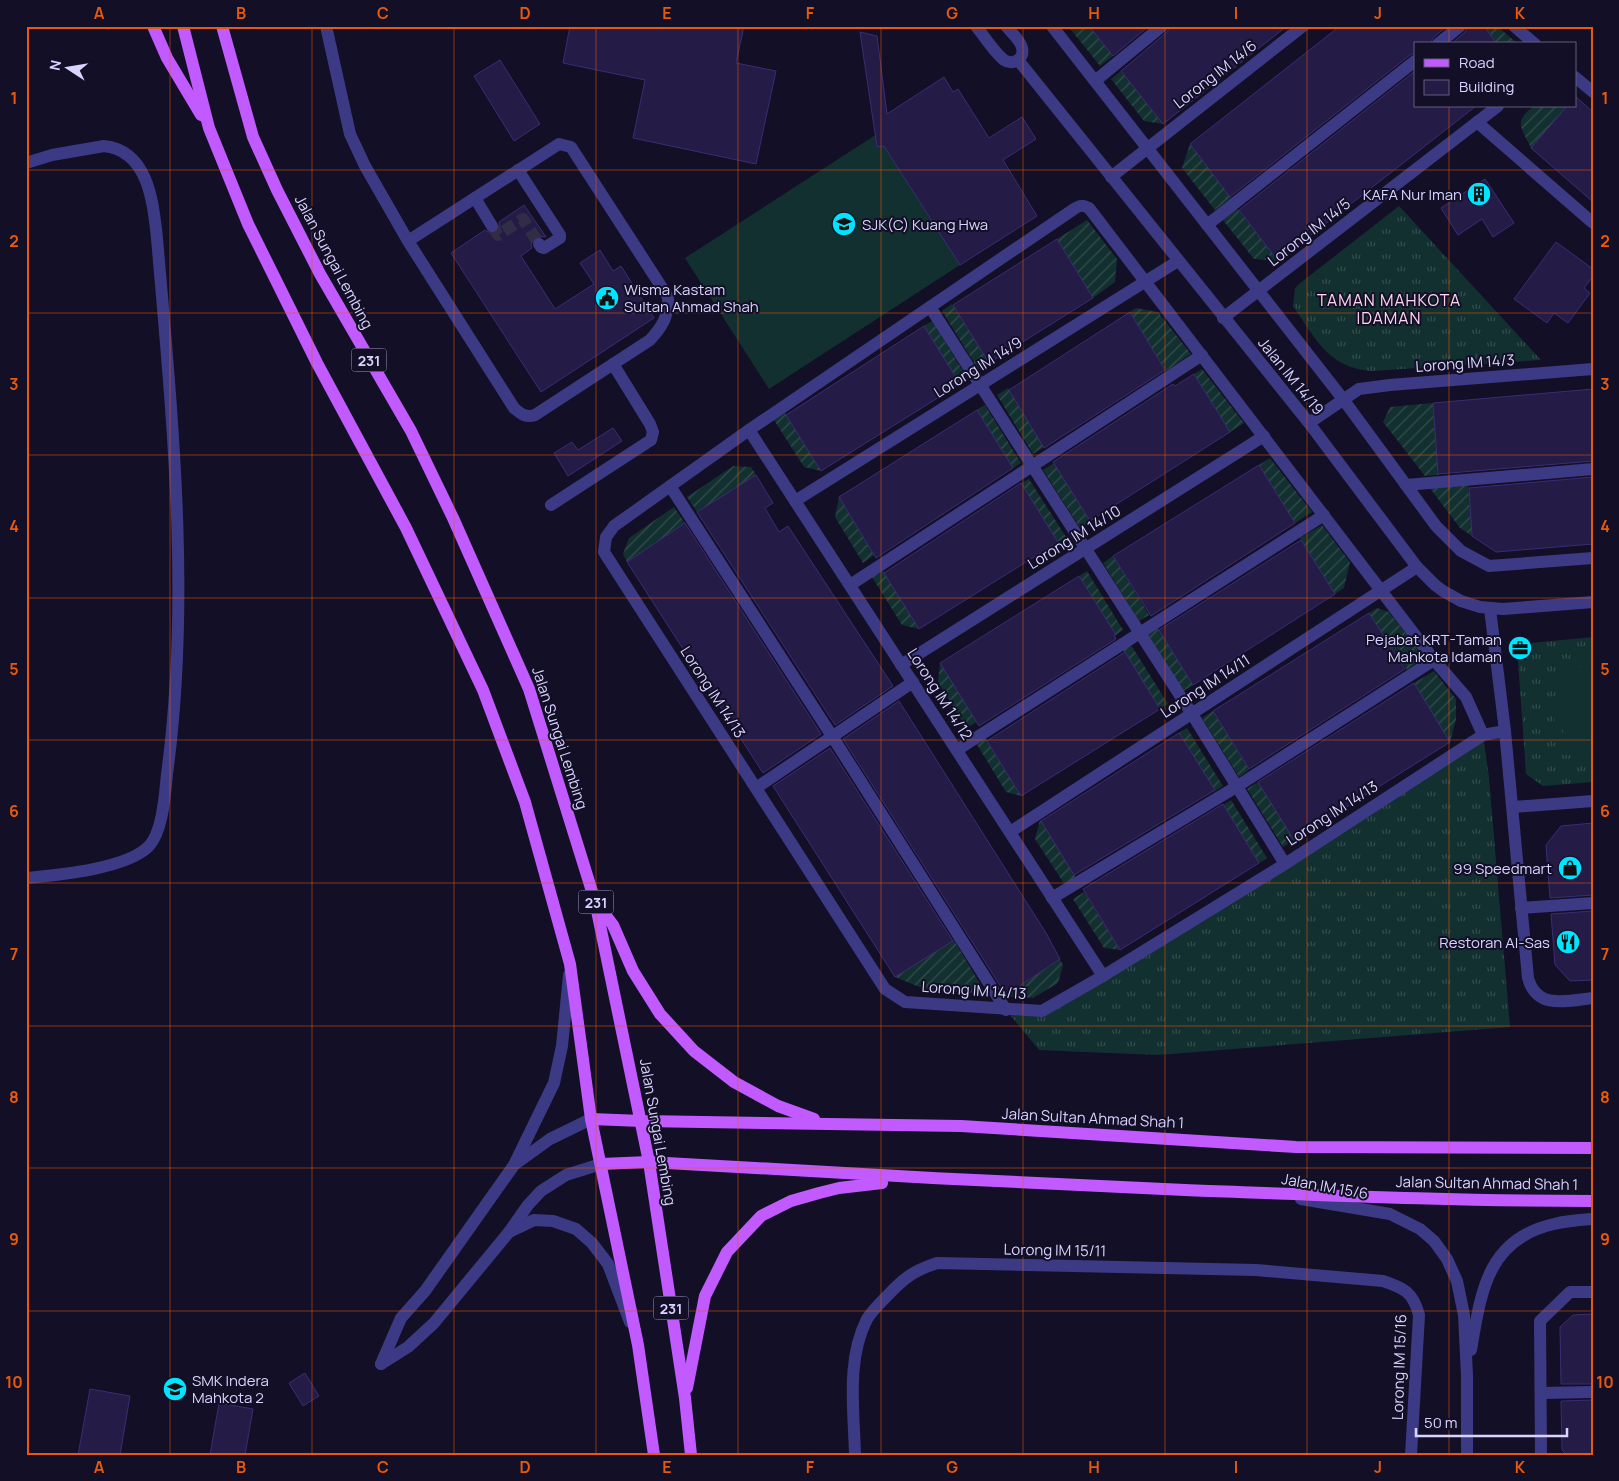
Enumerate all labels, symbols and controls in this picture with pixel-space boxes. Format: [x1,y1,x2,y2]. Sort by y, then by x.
text: A [94,2,105,24]
text: B [236,2,246,24]
text: C [377,2,389,24]
text: D [519,2,531,24]
text: E [662,2,672,24]
text: F [806,2,815,24]
text: G [946,2,958,24]
text: H [1088,2,1100,24]
text: I [1234,2,1238,24]
text: J [1374,2,1382,24]
text: K [1515,2,1526,24]
street label: Lorong IM 14/6 [1169,35,1261,113]
north arrow [42,42,92,92]
legend [1414,42,1576,108]
text: Road [1459,52,1495,73]
text: N [44,58,65,72]
text: Building [1459,76,1514,97]
text: 1 [10,87,18,109]
text: 1 [1601,87,1609,109]
building icon: KAFA Nur Iman [1466,181,1492,207]
place label: KAFA Nur Iman [1363,184,1462,205]
street label: Jalan Sungai Lembing [290,191,378,333]
street label: Lorong IM 14/5 [1263,193,1355,271]
school or university icon: SJK(C) Kuang Hwa [831,211,857,237]
place label: SJK(C) Kuang Hwa [862,214,988,235]
text: 2 [9,230,19,252]
text: 2 [1600,230,1610,252]
place label: Wisma Kastam Sultan Ahmad Shah [624,279,759,317]
public building icon: Wisma Kastam Sultan Ahmad Shah [594,285,620,311]
district label: TAMAN MAHKOTA IDAMAN [1317,289,1461,329]
street label: Lorong IM 14/9 [930,332,1026,402]
street label: Jalan IM 14/19 [1253,333,1329,419]
road number: 231 [352,348,386,372]
street label: Lorong IM 14/3 [1415,349,1515,377]
text: 3 [9,373,19,395]
text: 3 [1600,373,1610,395]
street label: Lorong IM 14/10 [1023,500,1125,574]
text: 4 [9,515,19,537]
text: 4 [1600,515,1610,537]
place label: Pejabat KRT-Taman Mahkota Idaman [1366,629,1502,667]
office icon: Pejabat KRT-Taman Mahkota Idaman [1507,635,1533,661]
street label: Lorong IM 14/13 [676,642,750,742]
street label: Lorong IM 14/12 [902,644,978,744]
street label: Lorong IM 14/11 [1156,649,1254,723]
text: 5 [9,658,19,680]
text: 5 [1600,658,1610,680]
street label: Jalan Sungai Lembing [527,664,593,812]
street label: Lorong IM 14/13 [1282,776,1382,850]
text: 6 [9,800,19,822]
text: 6 [1600,800,1610,822]
shop icon: 99 Speedmart [1557,855,1583,881]
place label: 99 Speedmart [1453,858,1552,879]
road number: 231 [578,890,614,914]
restaurant icon: Restoran Al-Sas [1555,929,1581,955]
place label: Restoran Al-Sas [1439,932,1550,953]
text: 7 [10,943,18,965]
text: 7 [1601,943,1609,965]
street label: Lorong IM 14/13 [921,976,1027,1004]
street label: Jalan Sungai Lembing [635,1057,681,1207]
text: 8 [9,1086,19,1108]
text: 8 [1600,1086,1610,1108]
street label: Jalan Sultan Ahmad Shah 1 [1001,1103,1185,1133]
street label: Jalan IM 15/6 [1280,1168,1370,1204]
street label: Jalan Sultan Ahmad Shah 1 [1396,1171,1578,1195]
text: 9 [9,1228,19,1250]
text: 9 [1600,1228,1610,1250]
street label: Lorong IM 15/11 [1004,1239,1106,1261]
road number: 231 [654,1296,688,1320]
street label: Lorong IM 15/16 [1387,1314,1411,1420]
place label: SMK Indera Mahkota 2 [192,1370,269,1408]
text: 10 [5,1371,23,1393]
text: 10 [1596,1371,1614,1393]
school or university icon: SMK Indera Mahkota 2 [162,1376,188,1402]
scale bar [1416,1406,1568,1438]
text: 50 m [1424,1412,1458,1433]
text: A [94,1456,105,1478]
text: B [236,1456,246,1478]
text: C [377,1456,389,1478]
text: D [519,1456,531,1478]
text: E [662,1456,672,1478]
text: F [806,1456,815,1478]
text: G [946,1456,958,1478]
text: H [1088,1456,1100,1478]
text: I [1234,1456,1238,1478]
text: J [1374,1456,1382,1478]
text: K [1515,1456,1526,1478]

